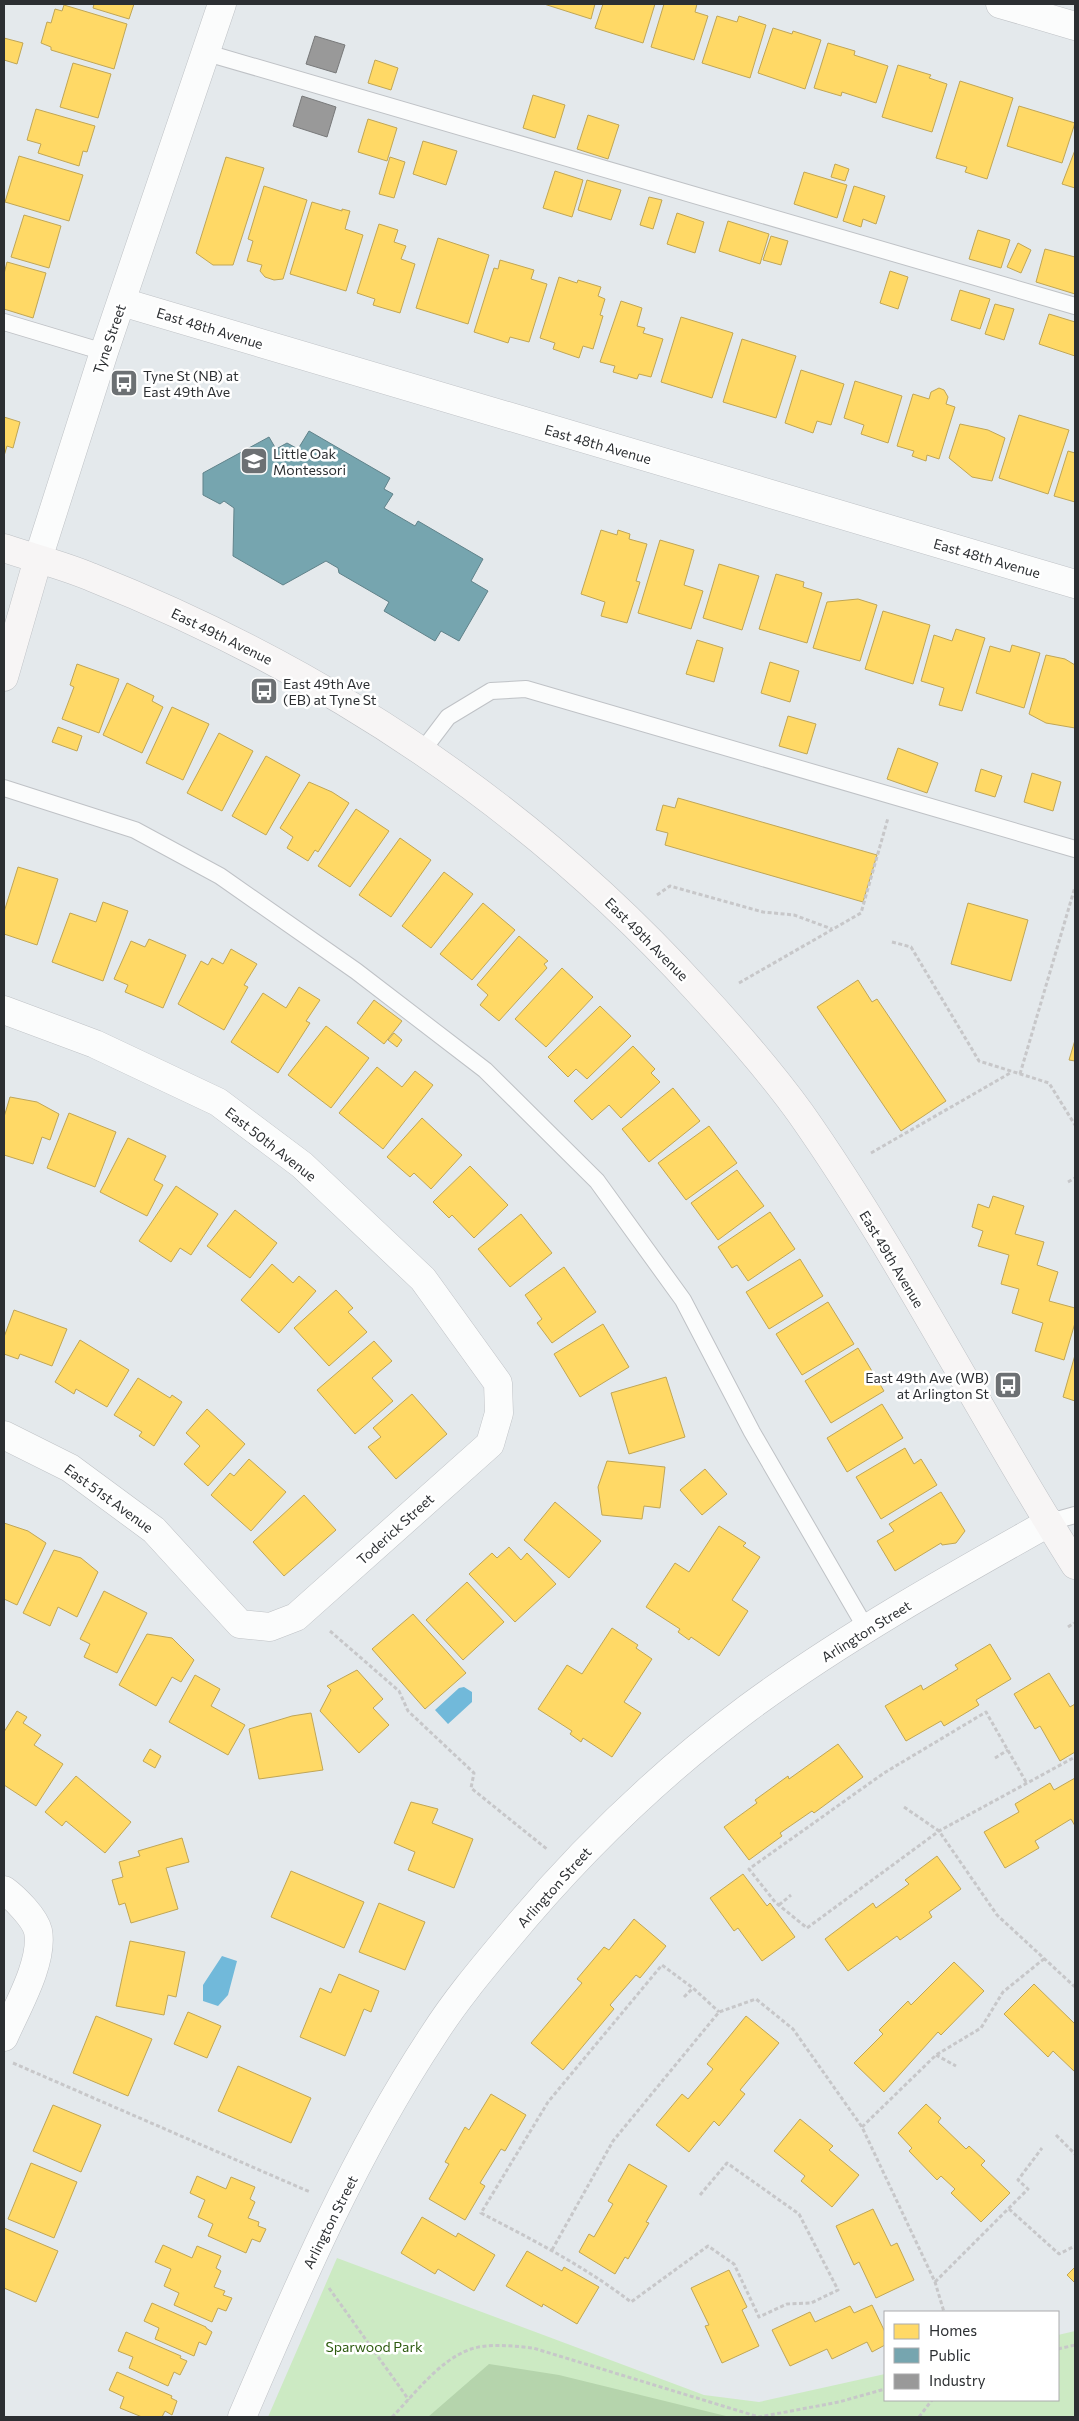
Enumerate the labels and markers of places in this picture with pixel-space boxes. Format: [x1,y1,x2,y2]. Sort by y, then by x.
place label: Tyne St (NB) at East 49th Ave [143,367,239,400]
bus stop icon: Tyne St (NB) at East 49th Ave [109,368,139,398]
place label: Little Oak Montessori [273,445,346,478]
school or university icon: Little Oak Montessori [239,446,269,476]
place label: East 49th Ave (EB) at Tyne St [283,675,377,708]
bus stop icon: East 49th Ave (EB) at Tyne St [249,676,279,706]
place label: East 49th Ave (WB) at Arlington St [865,1369,989,1402]
bus stop icon: East 49th Ave (WB) at Arlington St [993,1370,1023,1400]

